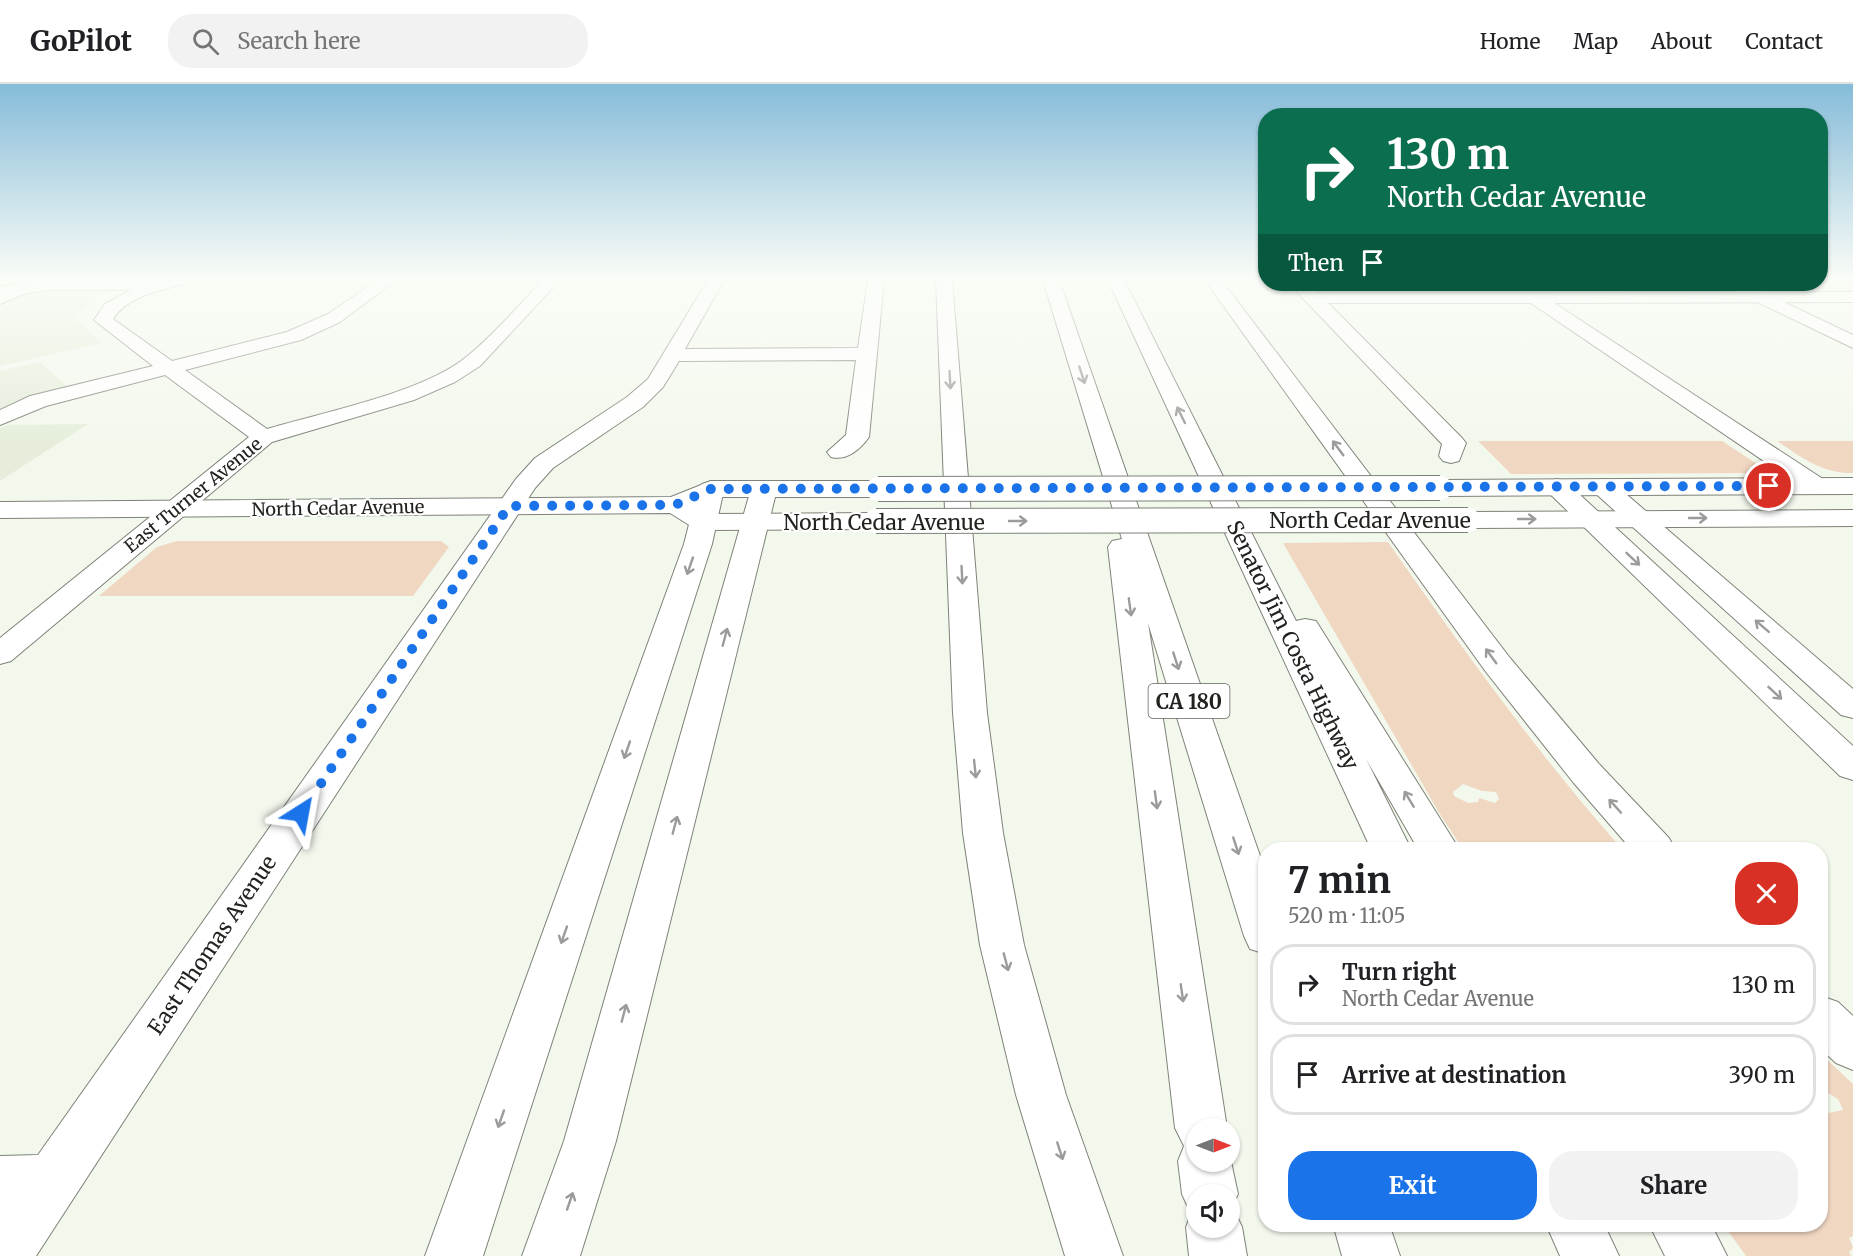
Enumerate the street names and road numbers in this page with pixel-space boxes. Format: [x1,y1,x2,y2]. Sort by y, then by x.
street label: East Turner Avenue [120,432,266,558]
street label: North Cedar Avenue [251,495,425,521]
street label: North Cedar Avenue [1269,507,1471,534]
street label: North Cedar Avenue [783,509,985,536]
street label: Senator Jim Costa Highway [1221,516,1365,775]
road number: CA 180 [1148,684,1230,718]
street label: East Thomas Avenue [142,850,282,1040]

